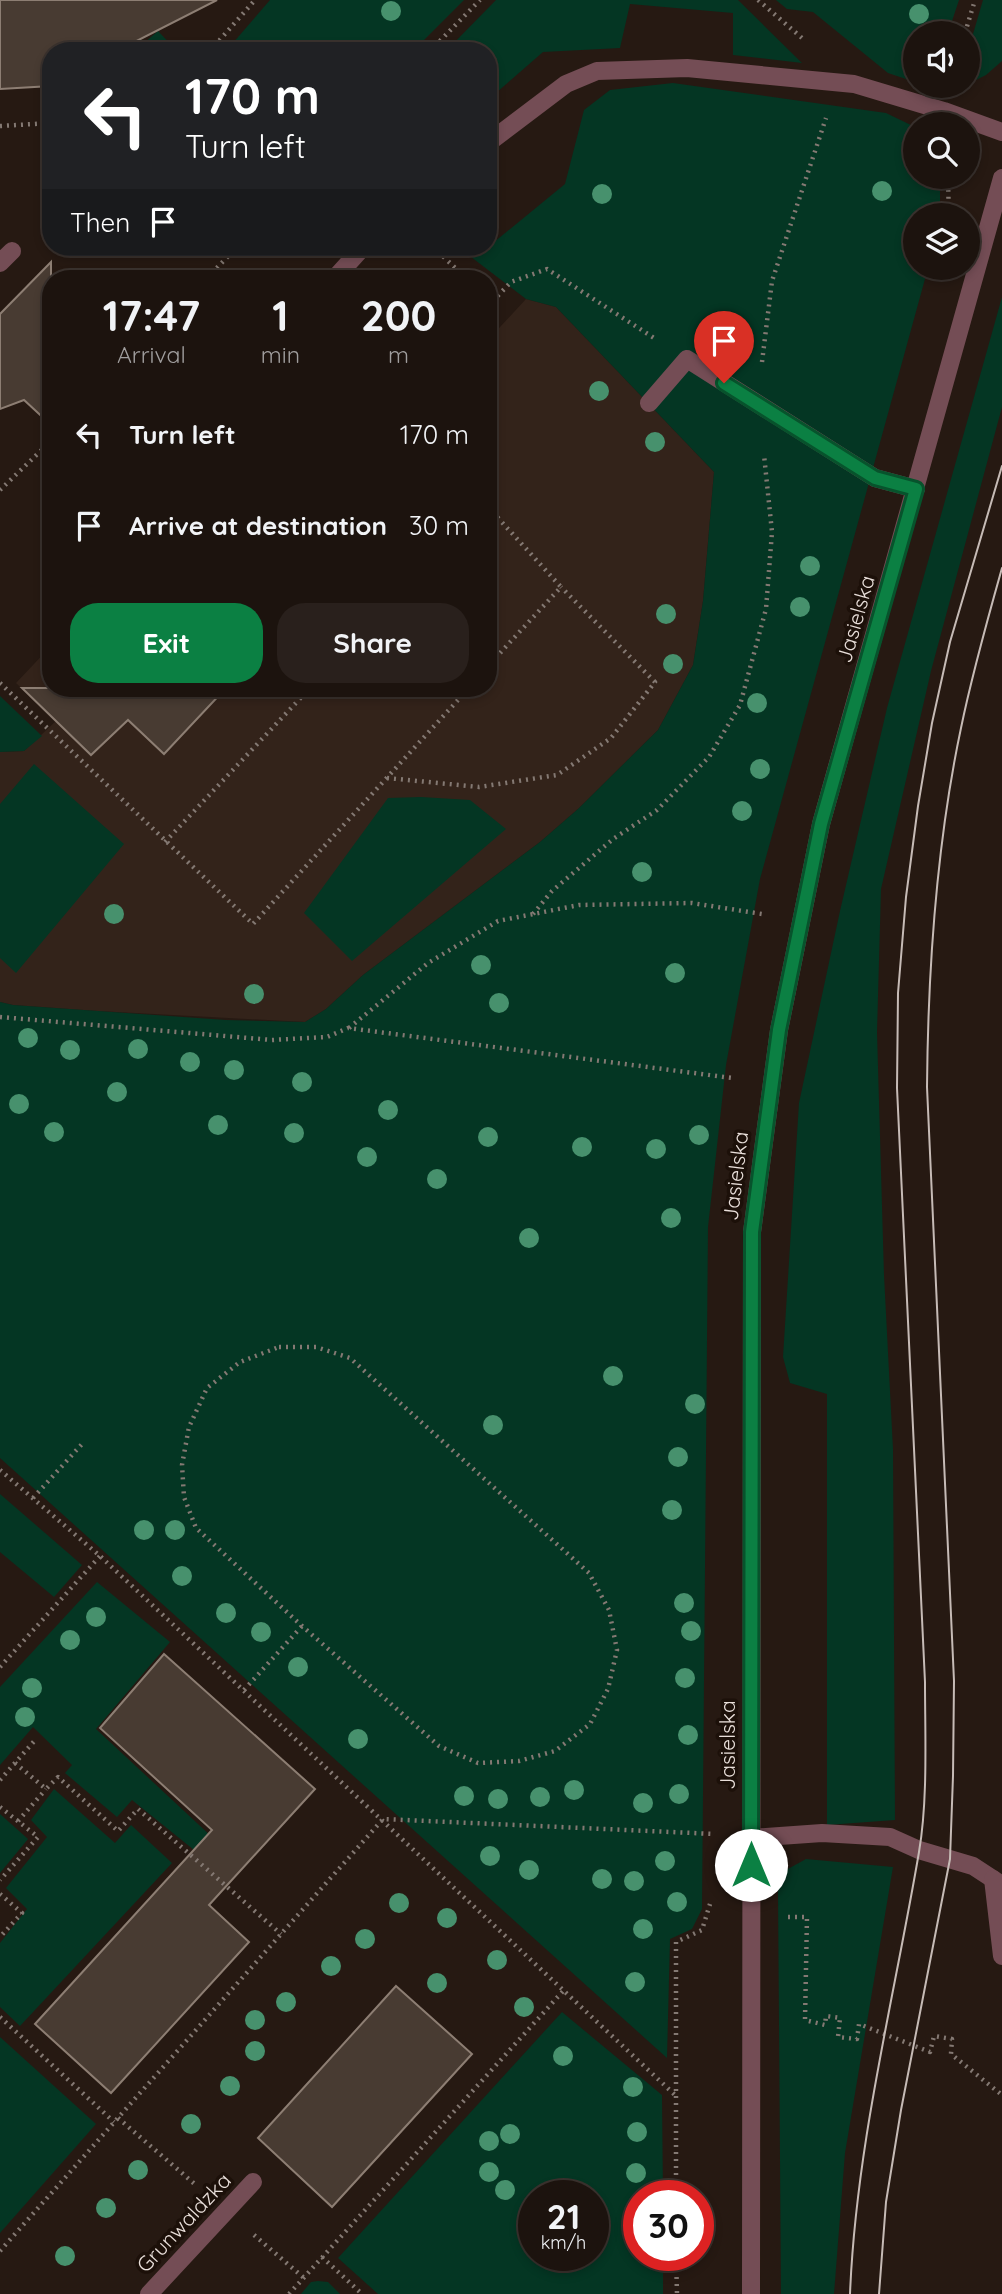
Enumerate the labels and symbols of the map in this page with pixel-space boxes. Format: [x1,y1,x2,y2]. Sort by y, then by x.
pin [694,311,754,383]
street label: Jasielska [830,572,880,665]
street label: Jasielska [717,1130,753,1222]
street label: Jasielska [714,1700,740,1790]
position arrow [714,1828,788,1902]
street label: Grunwaldzka [131,2167,236,2277]
speed limit sign: 30 [623,2180,714,2271]

